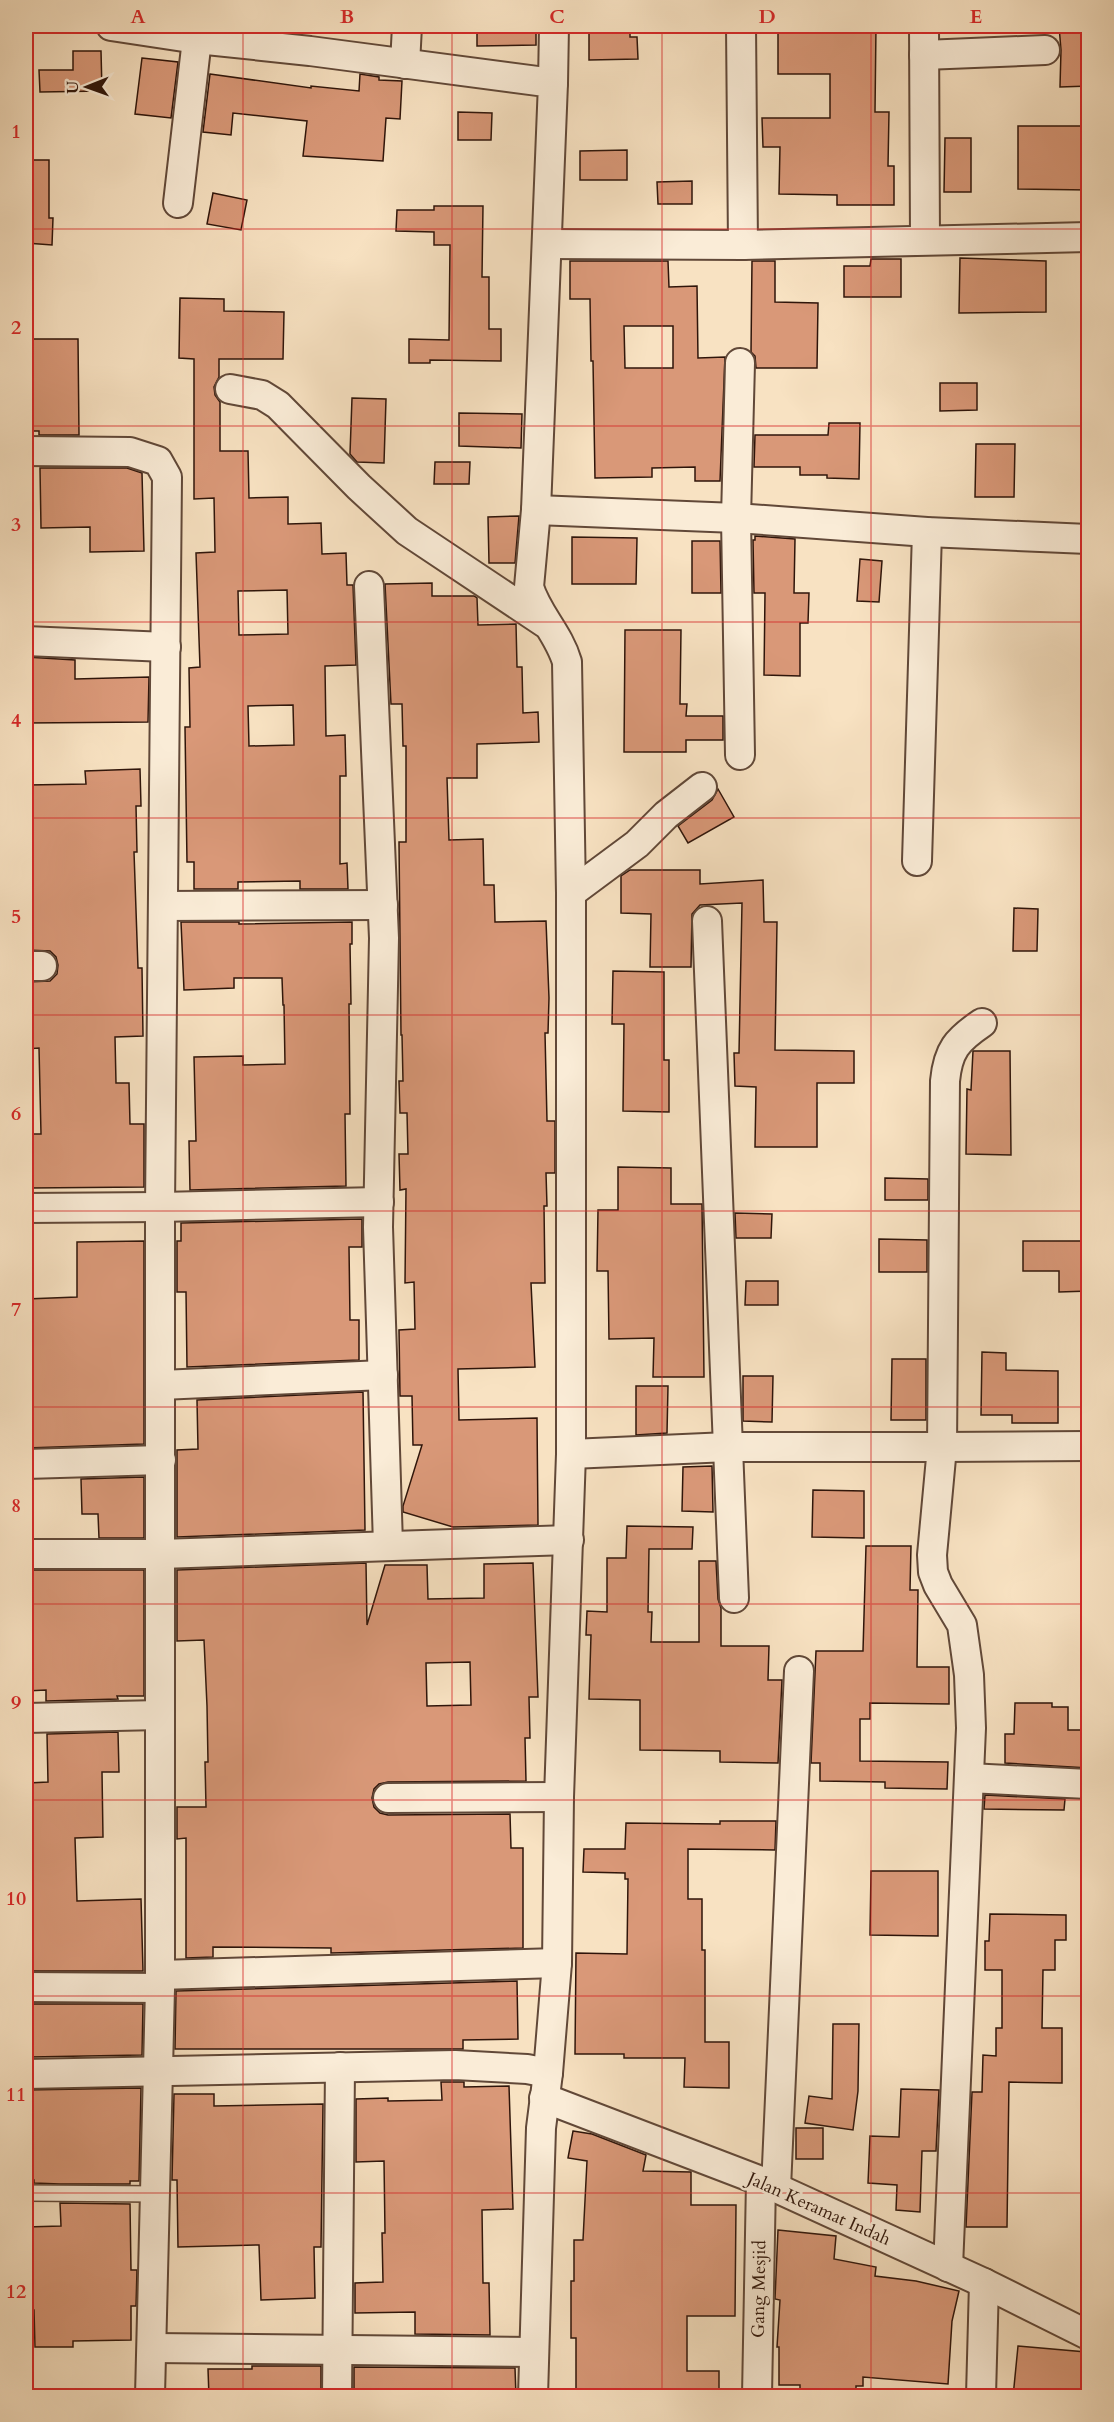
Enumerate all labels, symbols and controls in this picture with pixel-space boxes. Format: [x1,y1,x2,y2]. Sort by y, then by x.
text: A [130,3,146,30]
text: B [340,3,354,30]
text: C [549,3,565,30]
text: D [758,3,776,30]
text: E [970,3,982,30]
north arrow [57,57,117,117]
text: U [62,81,84,94]
text: 1 [11,118,21,145]
text: 2 [11,314,21,341]
text: 3 [11,511,21,538]
text: 4 [11,707,21,734]
text: 5 [11,903,21,930]
text: 6 [11,1100,21,1127]
text: 7 [11,1296,21,1323]
text: 8 [11,1492,21,1519]
text: 9 [11,1689,21,1716]
text: 10 [6,1885,26,1912]
text: 11 [6,2081,26,2108]
street label: Jalan Keramat Indah [741,2165,895,2252]
street label: Gang Mesjid [746,2239,772,2338]
text: 12 [6,2278,26,2305]

